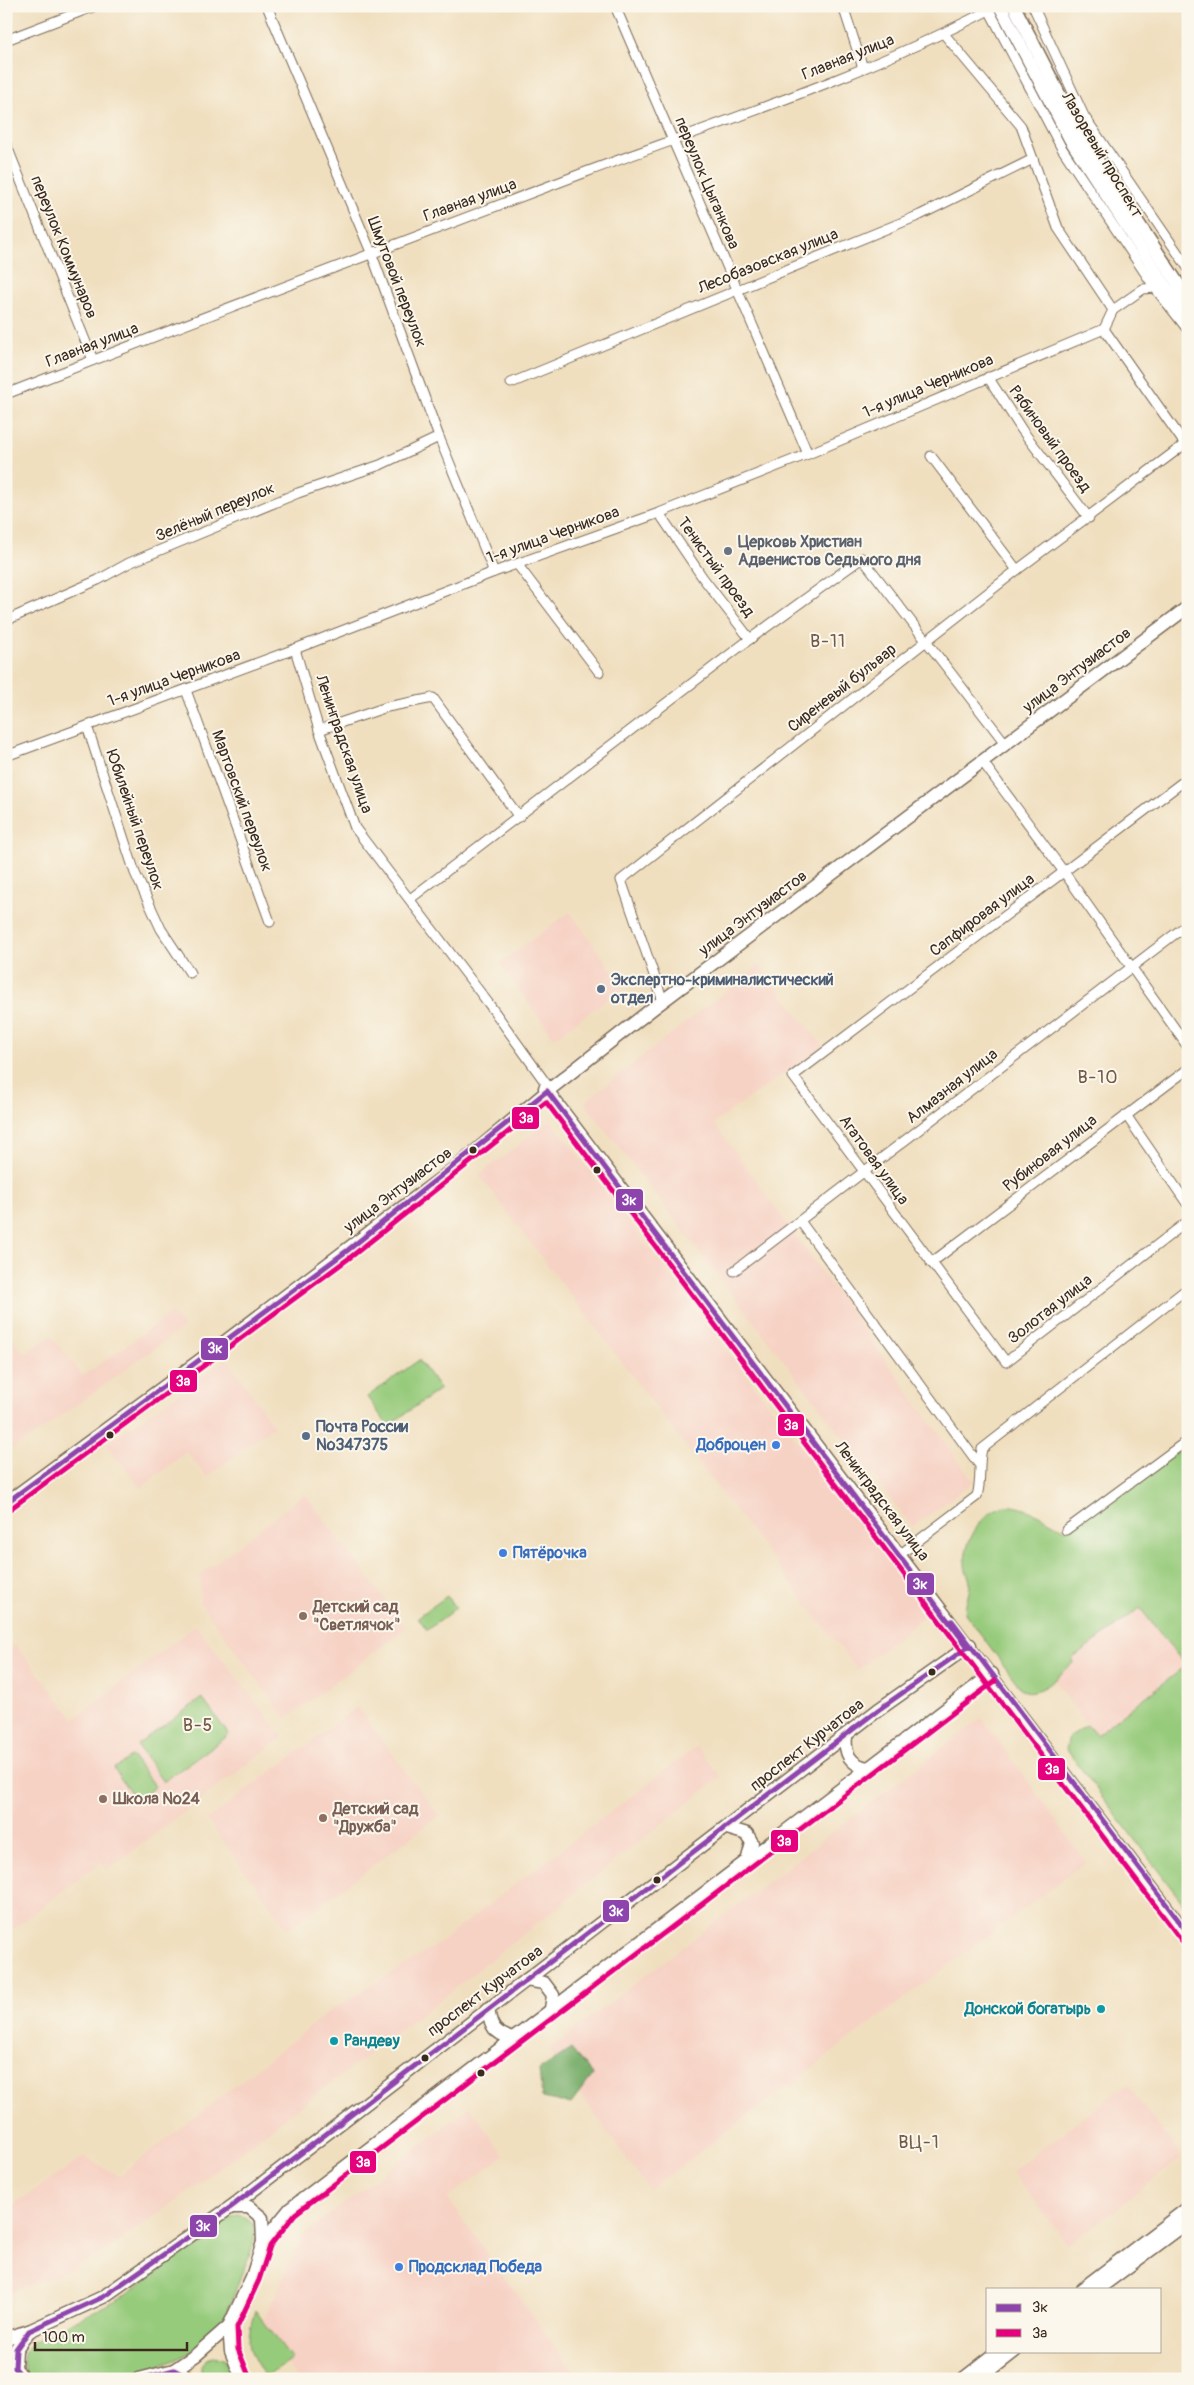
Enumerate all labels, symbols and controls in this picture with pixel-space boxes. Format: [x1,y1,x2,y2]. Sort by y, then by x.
street label: Главная улица [799,29,897,85]
street label: Лазоревый проспект [1056,88,1147,221]
street label: переулок Цыганкова [670,114,744,252]
street label: переулок Коммунаров [26,173,102,321]
street label: Главная улица [421,174,519,226]
street label: Шмутовой переулок [363,214,431,350]
street label: Лесобазовская улица [694,224,841,299]
street label: Главная улица [43,318,141,372]
street label: 1-я улица Черникова [860,350,996,422]
street label: Рябиновый проезд [1005,382,1096,497]
street label: Зелёный переулок [152,478,278,546]
street label: 1-я улица Черникова [484,502,622,568]
street label: Тенистый проезд [673,513,759,621]
place label: Церковь Христиан Адвенистов Седьмого дня [738,532,922,570]
marker: Церковь Христиан Адвенистов Седьмого дня [722,545,734,557]
street label: улица Энтузиастов [1018,623,1135,718]
district label: В-11 [810,630,846,653]
street label: Сиреневый бульвар [784,639,900,737]
street label: 1-я улица Черникова [105,645,243,711]
street label: Ленинградская улица [311,671,377,816]
street label: Мартовский переулок [207,727,277,875]
street label: Юбилейный переулок [102,747,168,893]
street label: улица Энтузиастов [694,866,811,961]
street label: Сапфировая улица [926,869,1038,961]
place label: Экспертно-криминалистический отдел [610,970,834,1008]
marker: Экспертно-криминалистический отдел [595,983,607,995]
street label: Алмазная улица [902,1044,1002,1128]
district label: В-10 [1077,1066,1119,1089]
line badge: 3а [511,1106,540,1130]
text: 3а [519,1110,534,1127]
street label: Рубиновая улица [999,1110,1101,1196]
street label: Агатовая улица [835,1111,913,1209]
street label: улица Энтузиастов [339,1143,456,1238]
unlabelled marker [468,1145,478,1155]
unlabelled marker [592,1165,602,1175]
line badge: 3к [615,1188,644,1212]
text: 3к [621,1192,637,1209]
street label: Золотая улица [1004,1270,1096,1348]
line badge: 3к [200,1337,229,1361]
text: 3к [207,1340,223,1357]
line badge: 3а [169,1369,198,1393]
text: 3а [176,1373,191,1390]
line badge: 3а [777,1413,805,1437]
place label: Почта России №347375 [316,1417,409,1455]
text: 3а [784,1417,799,1434]
unlabelled marker [105,1430,115,1440]
marker: Почта России №347375 [300,1430,312,1442]
place label: Доброцен [696,1435,766,1455]
street label: Ленинградская улица [830,1436,934,1565]
marker: Доброцен [770,1439,782,1451]
place label: Пятёрочка [513,1543,587,1563]
marker: Пятёрочка [497,1547,509,1559]
line badge: 3к [906,1572,935,1596]
text: 3к [912,1576,928,1593]
place label: Детский сад "Светлячок" [312,1597,401,1635]
marker: Детский сад "Светлячок" [297,1610,309,1622]
unlabelled marker [927,1667,937,1677]
street label: проспект Курчатова [746,1694,868,1796]
district label: В-5 [183,1714,213,1737]
line badge: 3а [1037,1757,1066,1781]
text: 3а [1045,1761,1060,1778]
place label: Школа №24 [112,1789,201,1809]
marker: Школа №24 [97,1793,109,1805]
place label: Детский сад "Дружба" [332,1799,419,1837]
marker: Детский сад "Дружба" [317,1812,329,1824]
line badge: 3а [770,1829,799,1853]
text: 3а [777,1833,792,1850]
unlabelled marker [652,1875,662,1885]
line badge: 3к [602,1899,630,1923]
text: 3к [608,1903,624,1920]
street label: проспект Курчатова [423,1941,547,2041]
place label: Донской богатырь [964,1999,1091,2019]
marker: Донской богатырь [1095,2003,1107,2015]
place label: Рандеву [344,2031,400,2051]
marker: Рандеву [328,2035,340,2047]
unlabelled marker [420,2053,430,2063]
unlabelled marker [476,2068,486,2078]
district label: ВЦ-1 [898,2131,940,2154]
line badge: 3а [349,2150,377,2174]
text: 3а [356,2154,371,2171]
line badge: 3к [189,2214,218,2238]
text: 3к [195,2218,211,2235]
place label: Продсклад Победа [409,2257,543,2277]
marker: Продсклад Победа [393,2261,405,2273]
legend [986,2288,1162,2352]
text: 3к [1032,2298,1048,2317]
scale bar [35,2320,188,2352]
text: 3а [1032,2324,1047,2343]
text: 100 m [42,2328,85,2347]

